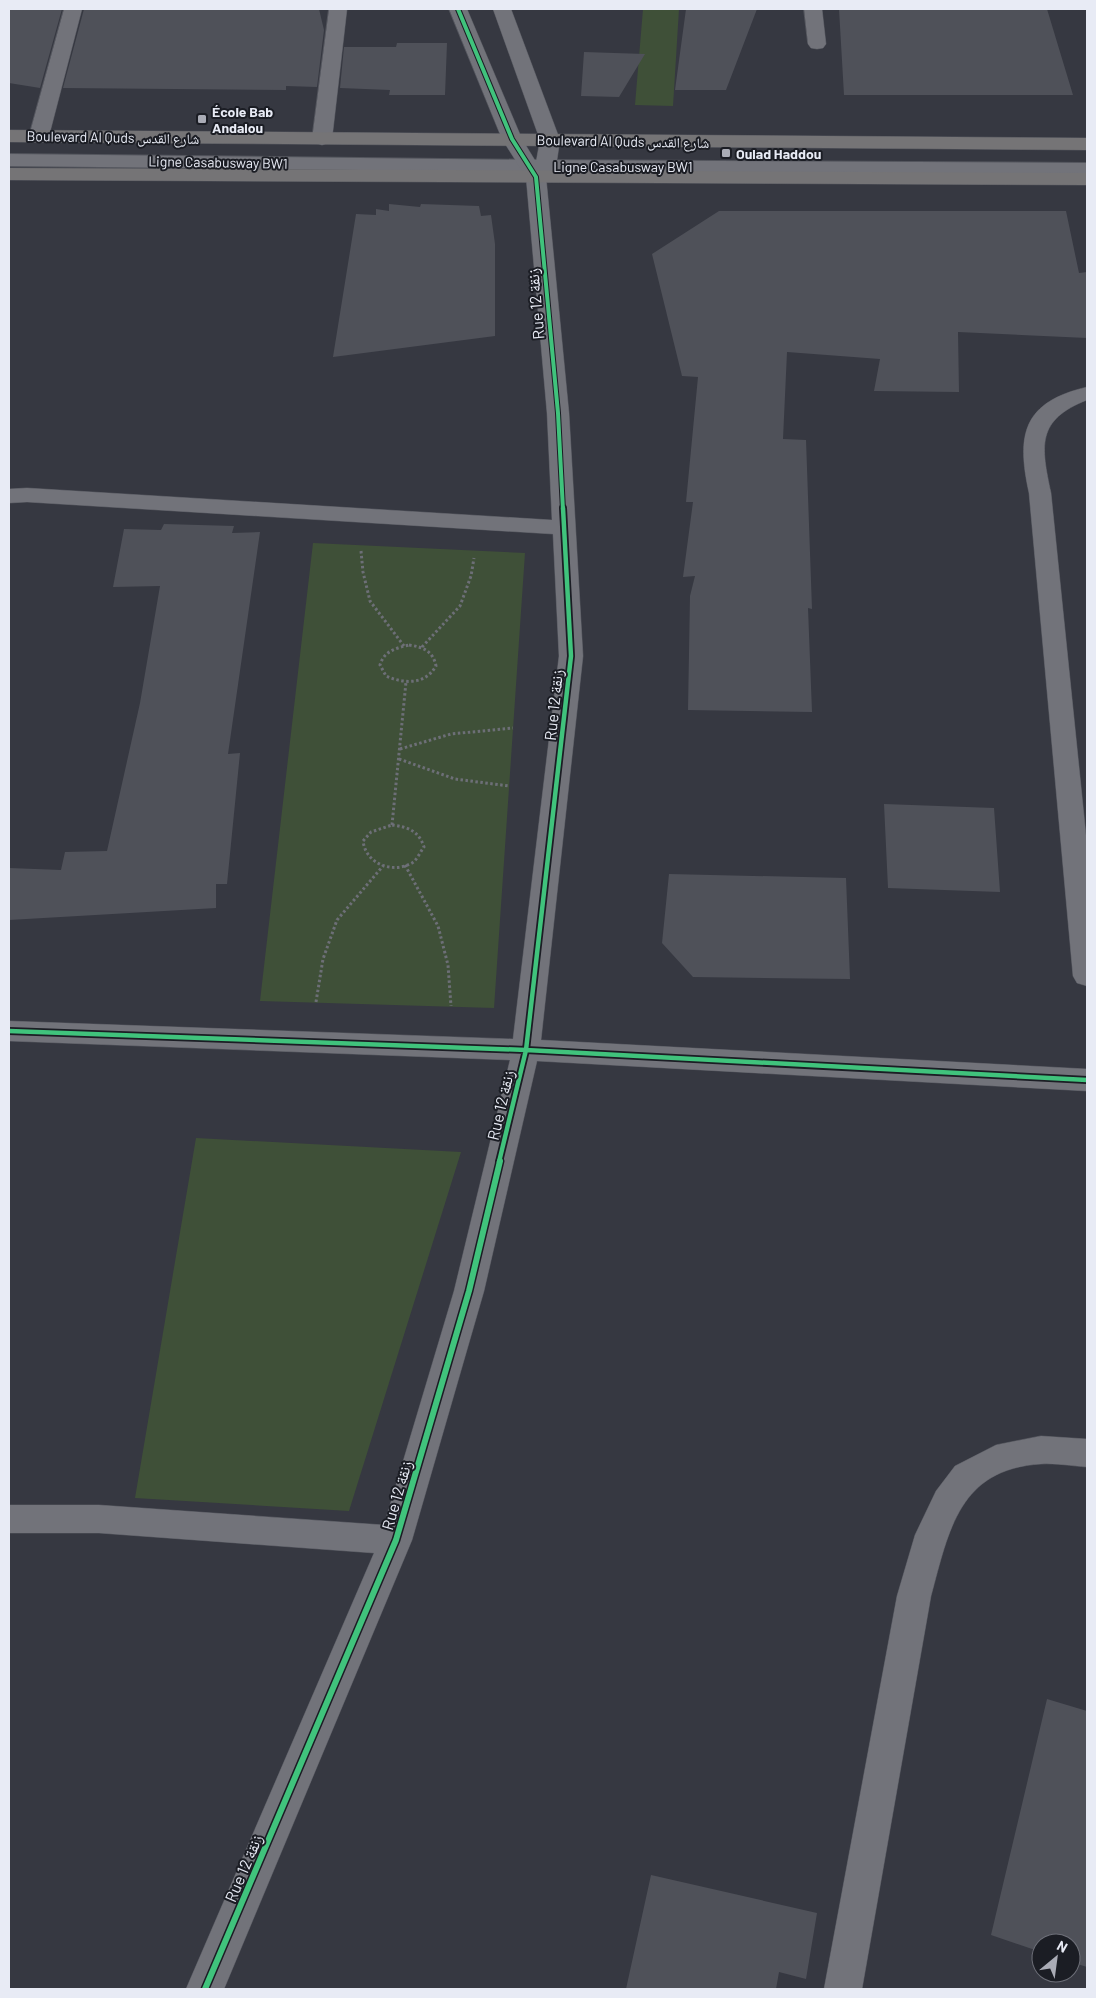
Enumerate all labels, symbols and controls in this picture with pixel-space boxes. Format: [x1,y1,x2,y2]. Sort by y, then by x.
place label: École Bab Andalou [212,103,273,136]
marker: École Bab Andalou [196,113,208,125]
street label: Boulevard Al Quds شارع القدس [26,127,200,149]
street label: Boulevard Al Quds شارع القدس [536,131,710,153]
place label: Oulad Haddou [736,145,821,162]
marker: Oulad Haddou [720,147,732,159]
street label: Ligne Casabusway BW1 [148,152,288,172]
street label: Ligne Casabusway BW1 [553,158,693,175]
street label: Rue 12 زنقة [522,267,549,340]
street label: Rue 12 زنقة [540,668,567,742]
street label: Rue 12 زنقة [483,1068,518,1142]
street label: Rue 12 زنقة [377,1458,416,1532]
street label: Rue 12 زنقة [220,1831,267,1905]
north arrow [1031,1933,1081,1983]
text: N [1054,1937,1071,1956]

